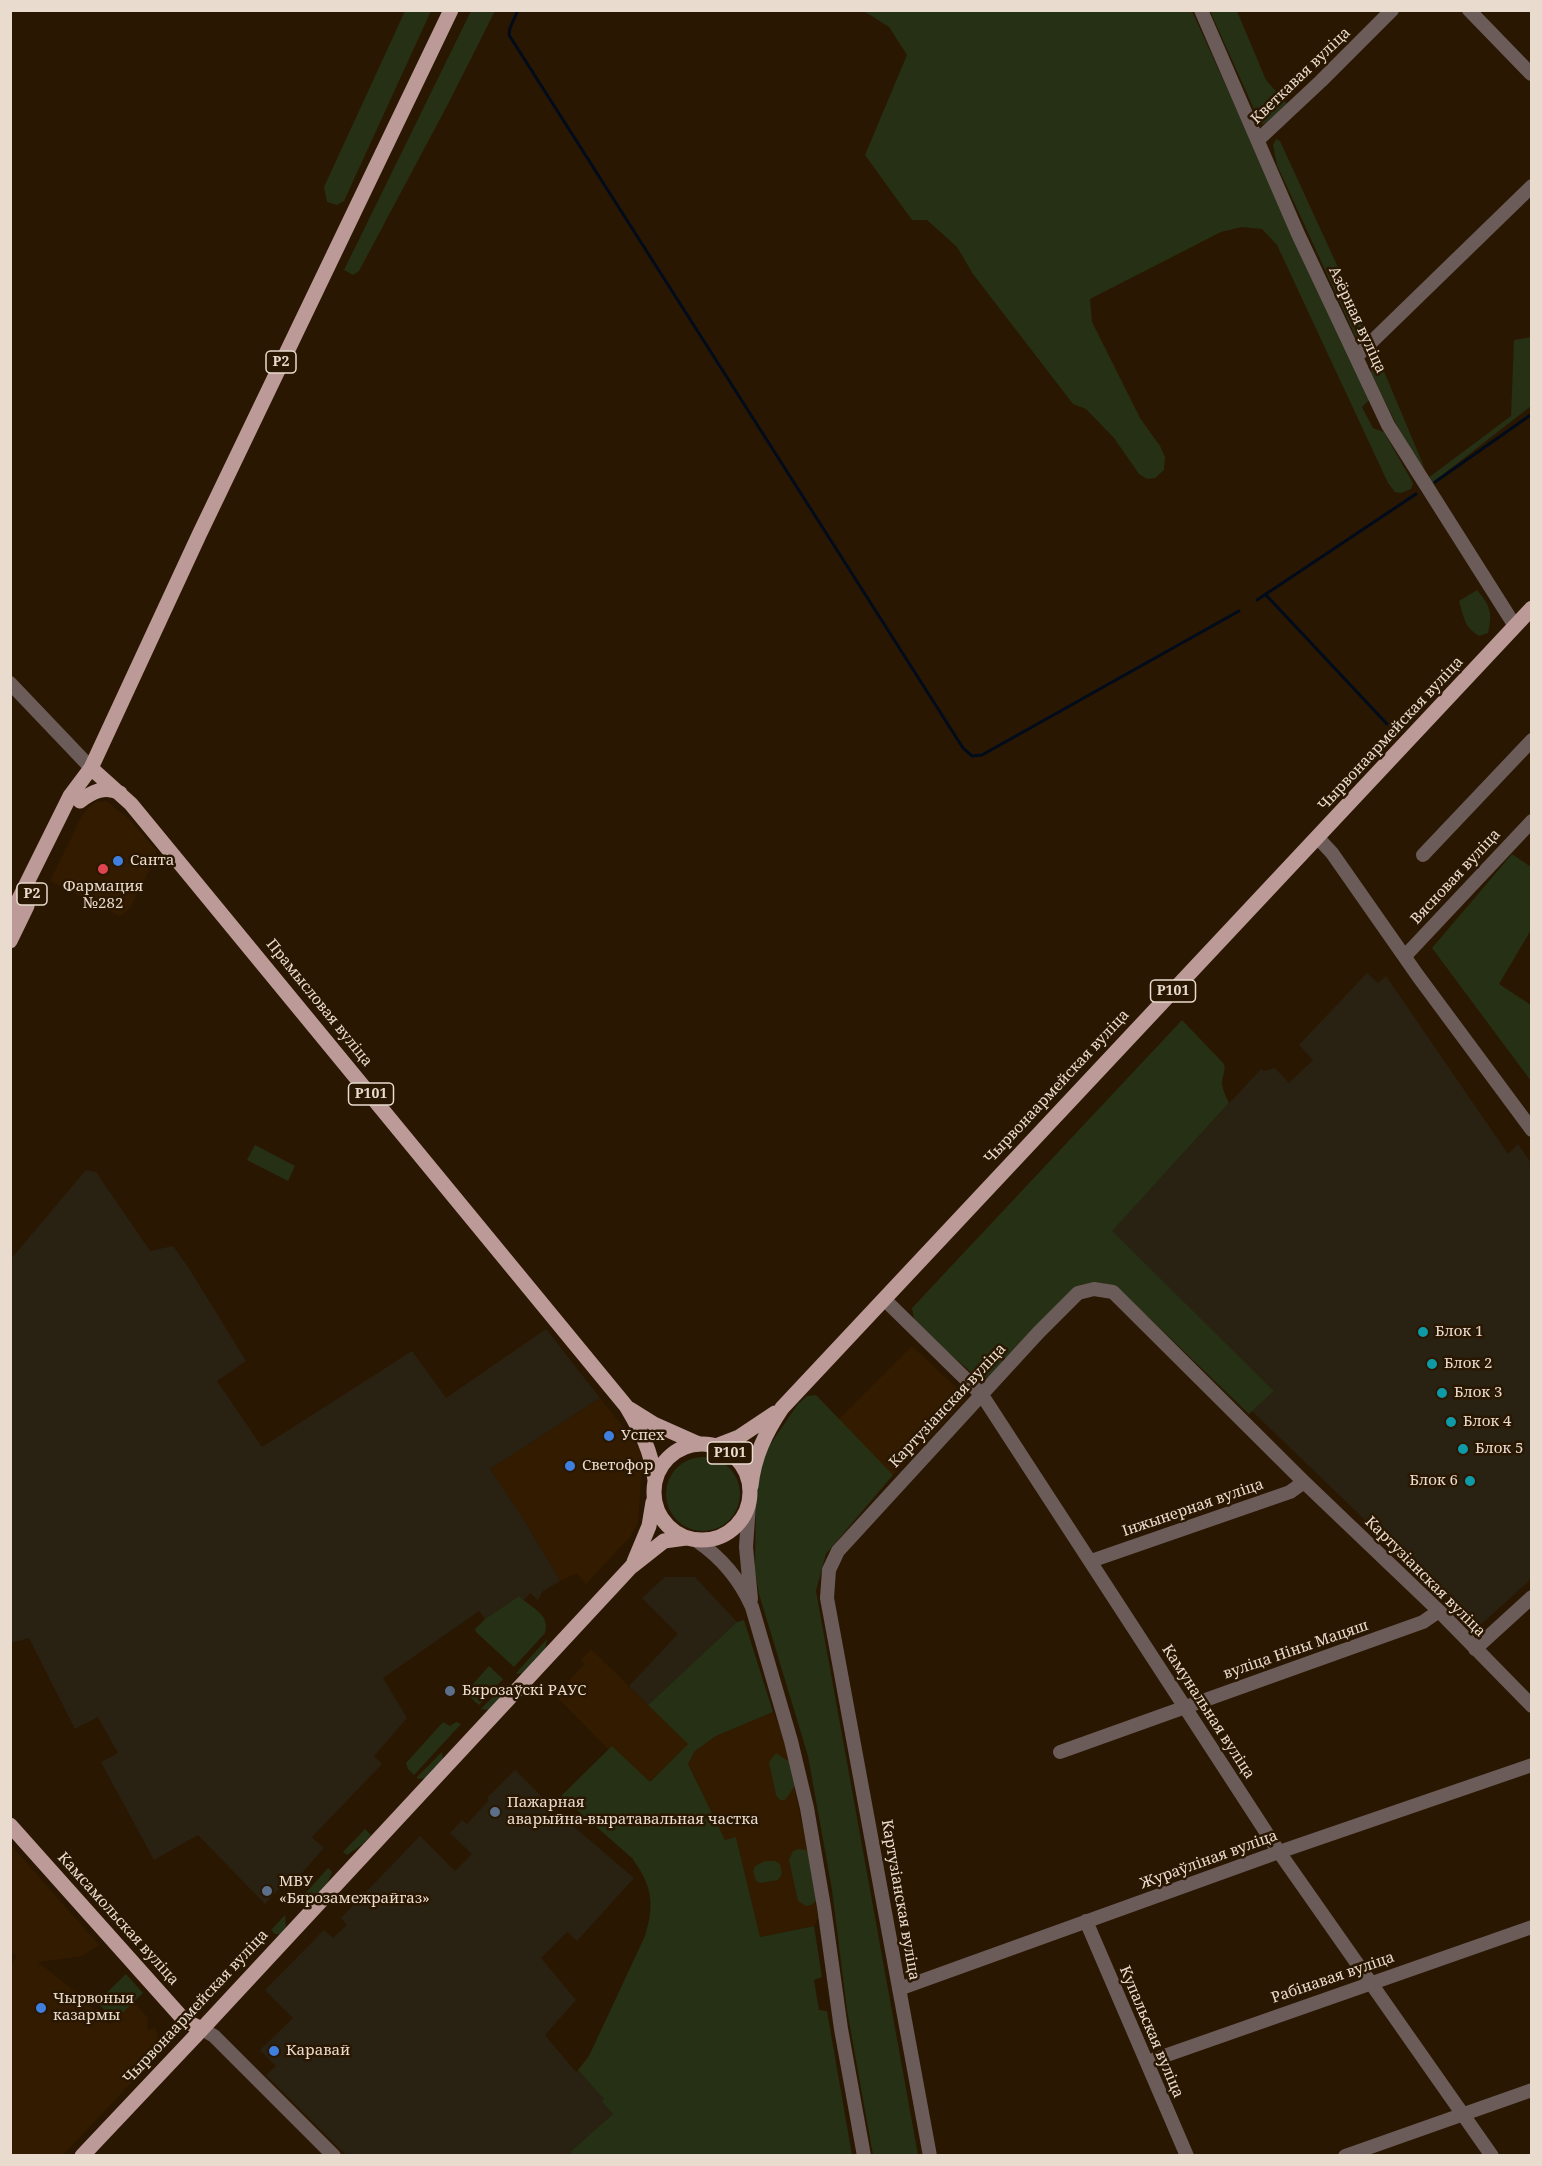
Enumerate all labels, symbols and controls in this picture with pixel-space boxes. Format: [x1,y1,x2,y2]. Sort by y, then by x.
street label: Кветкавая вуліца [1248,24,1354,128]
street label: Азёрная вуліца [1324,264,1390,376]
road number: Р2 [266,351,296,373]
street label: Чырвонаармейская вуліца [1315,653,1467,815]
street label: Вясновая вуліца [1407,826,1505,928]
place label: Санта [130,852,174,870]
marker: Санта [111,854,125,868]
marker: Фармация №282 [96,862,110,876]
place label: Фармация №282 [63,878,143,913]
road number: Р2 [17,883,47,905]
street label: Прамысловая вуліца [262,936,376,1070]
road number: Р101 [1150,980,1196,1002]
street label: Чырвонаармейская вуліца [981,1006,1133,1168]
road number: Р101 [348,1083,394,1105]
place label: Блок 1 [1435,1323,1483,1341]
marker: Блок 1 [1416,1325,1430,1339]
street label: Картузіанская вуліца [886,1340,1010,1472]
place label: Блок 2 [1444,1355,1492,1373]
marker: Блок 2 [1425,1357,1439,1371]
place label: Блок 3 [1454,1384,1502,1402]
marker: Блок 3 [1435,1386,1449,1400]
place label: Блок 4 [1463,1413,1511,1431]
marker: Блок 4 [1444,1415,1458,1429]
place label: Успех [621,1427,665,1445]
marker: Успех [602,1429,616,1443]
place label: Блок 5 [1475,1440,1523,1458]
road number: Р101 [708,1442,752,1464]
marker: Блок 5 [1456,1442,1470,1456]
place label: Светофор [582,1457,653,1475]
marker: Светофор [563,1459,577,1473]
place label: Блок 6 [1410,1472,1458,1490]
marker: Блок 6 [1463,1474,1477,1488]
street label: Інжынерная вуліца [1120,1475,1266,1541]
street label: Картузіанская вуліца [1361,1513,1489,1641]
street label: вуліца Ніны Мацяш [1221,1617,1371,1683]
street label: Камунальная вуліца [1158,1641,1258,1783]
place label: Бярозаўскі РАУС [462,1682,586,1700]
marker: Бярозаўскі РАУС [443,1684,457,1698]
place label: Пажарная аварыйна-выратавальная частка [507,1794,759,1829]
marker: Пажарная аварыйна-выратавальная частка [488,1805,502,1819]
street label: Картузіанская вуліца [877,1818,923,1982]
street label: Жураўліная вуліца [1138,1827,1280,1893]
street label: Камсамольская вуліца [54,1849,182,1989]
place label: МВУ «Бярозамежрайгаз» [279,1873,430,1908]
marker: МВУ «Бярозамежрайгаз» [260,1884,274,1898]
street label: Чырвонаармейская вуліца [120,1926,272,2088]
street label: Рабінавая вуліца [1269,1948,1397,2008]
street label: Купальская вуліца [1115,1963,1187,2101]
place label: Чырвоныя казармы [53,1990,134,2025]
marker: Чырвоныя казармы [34,2001,48,2015]
place label: Каравай [286,2042,350,2060]
marker: Каравай [267,2044,281,2058]

